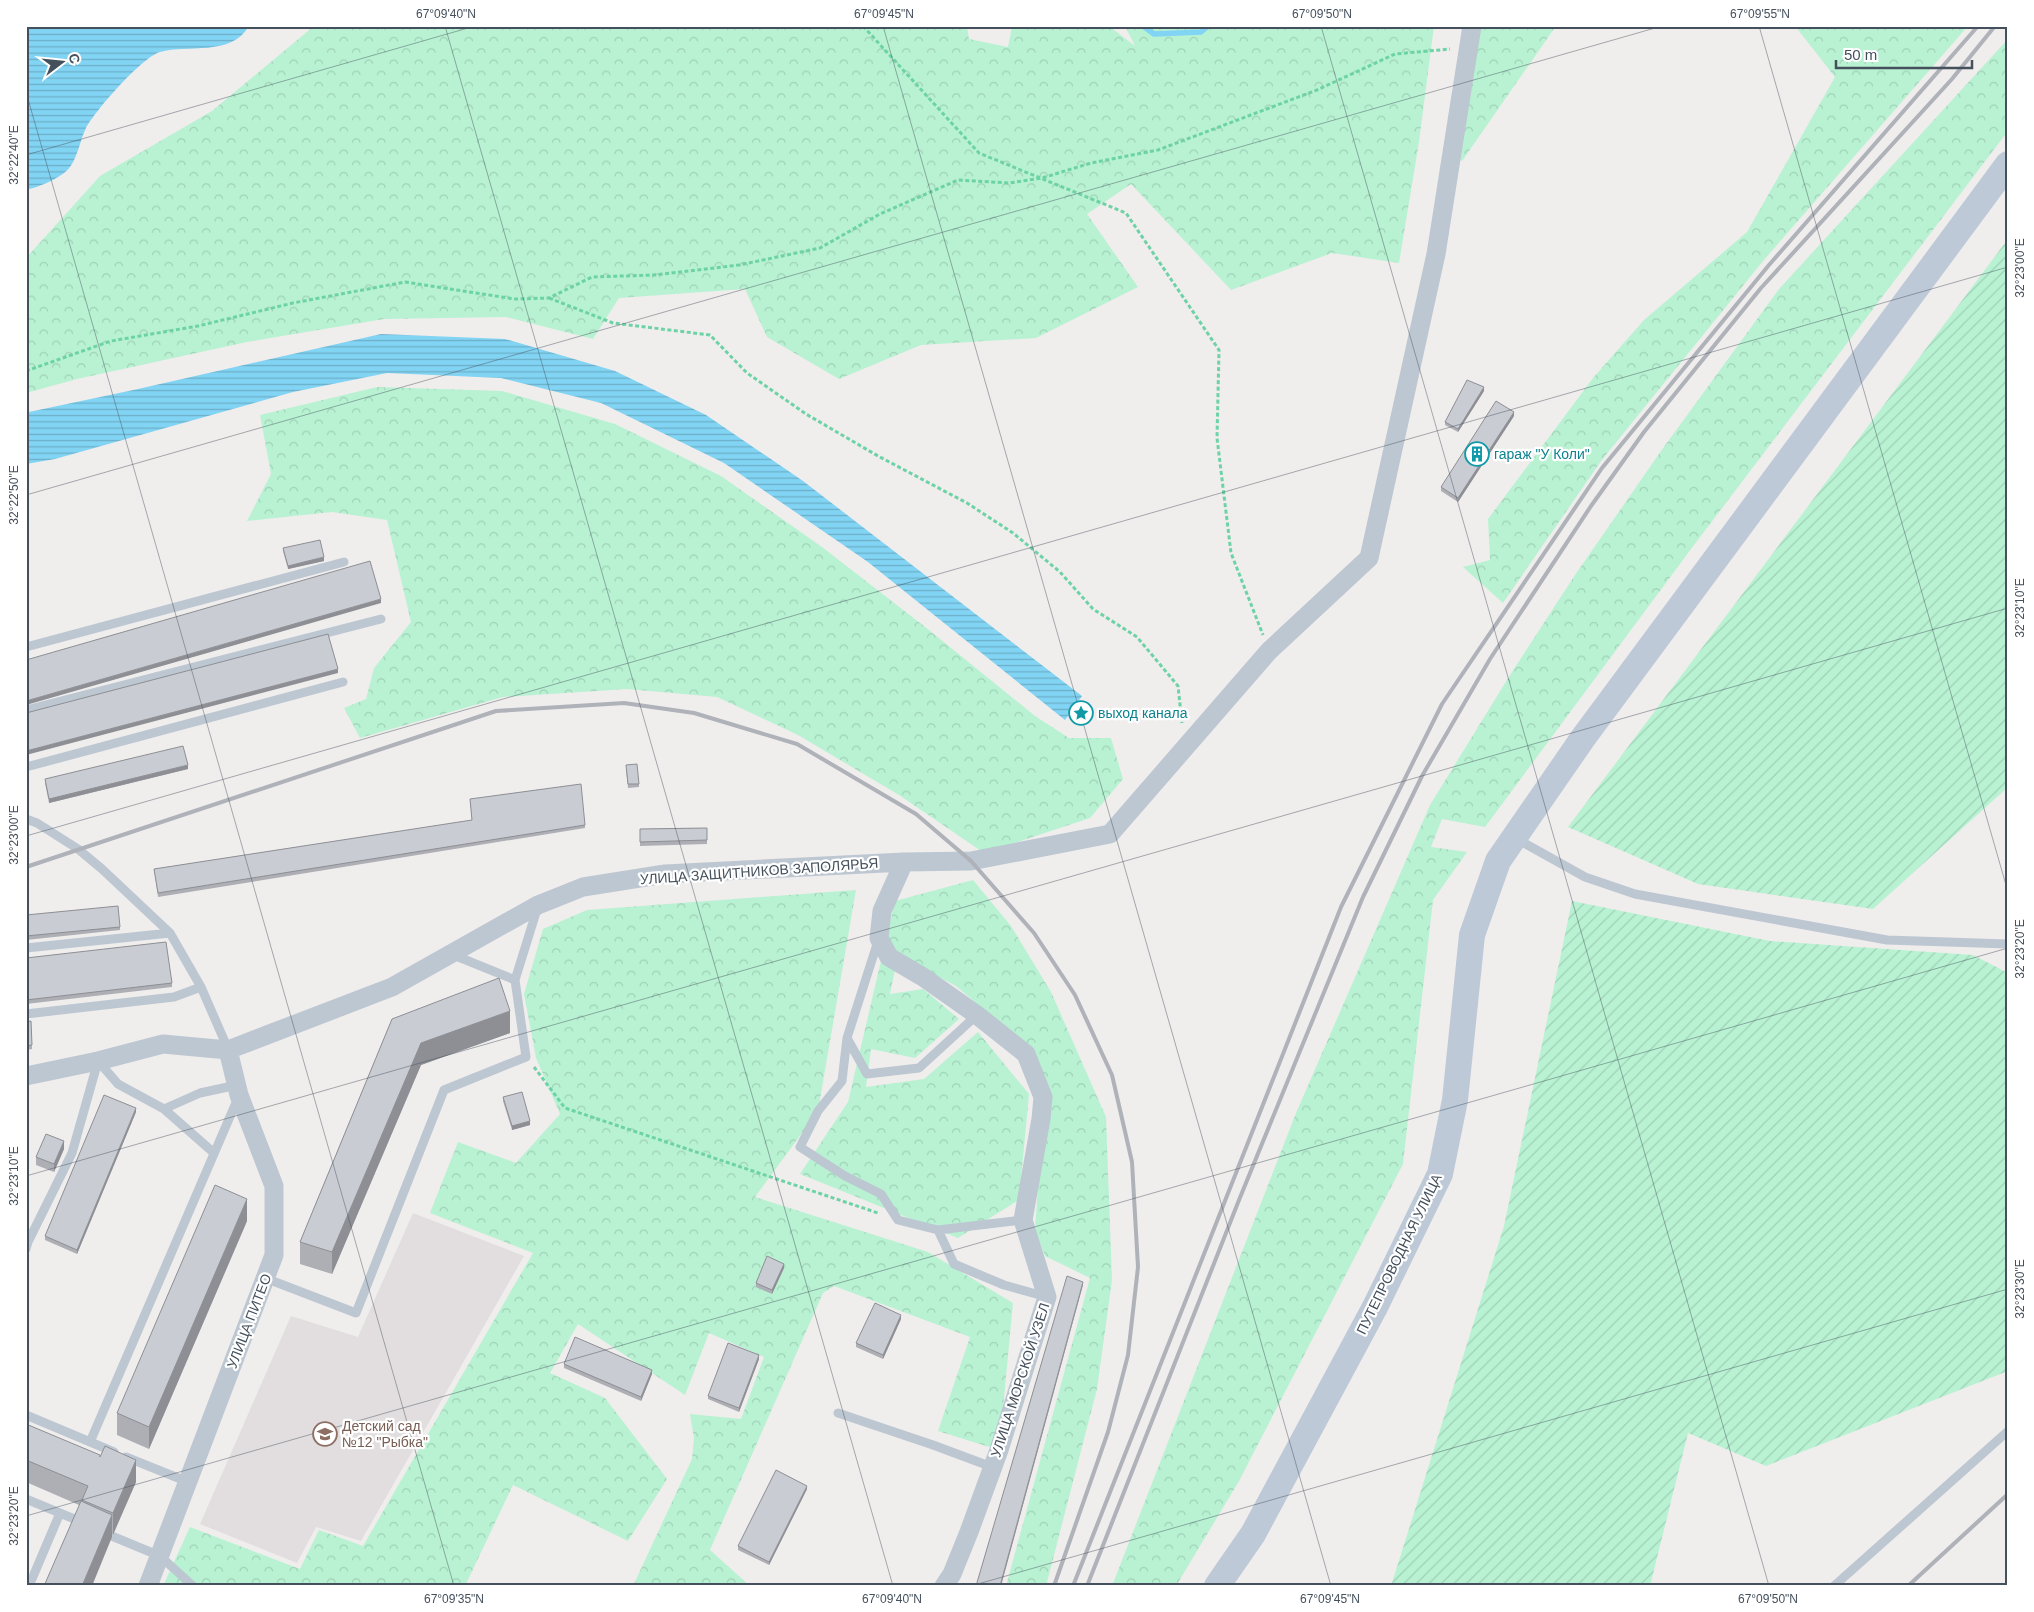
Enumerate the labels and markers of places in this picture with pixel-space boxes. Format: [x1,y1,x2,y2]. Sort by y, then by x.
building icon: гараж "У Коли" [1464,441,1490,467]
place label: гараж "У Коли" [1494,446,1590,462]
place icon: выход канала [1068,700,1094,726]
place label: выход канала [1098,705,1188,721]
place label: Детский сад №12 "Рыбка" [342,1418,428,1450]
school or university icon: Детский сад №12 "Рыбка" [312,1421,338,1447]

